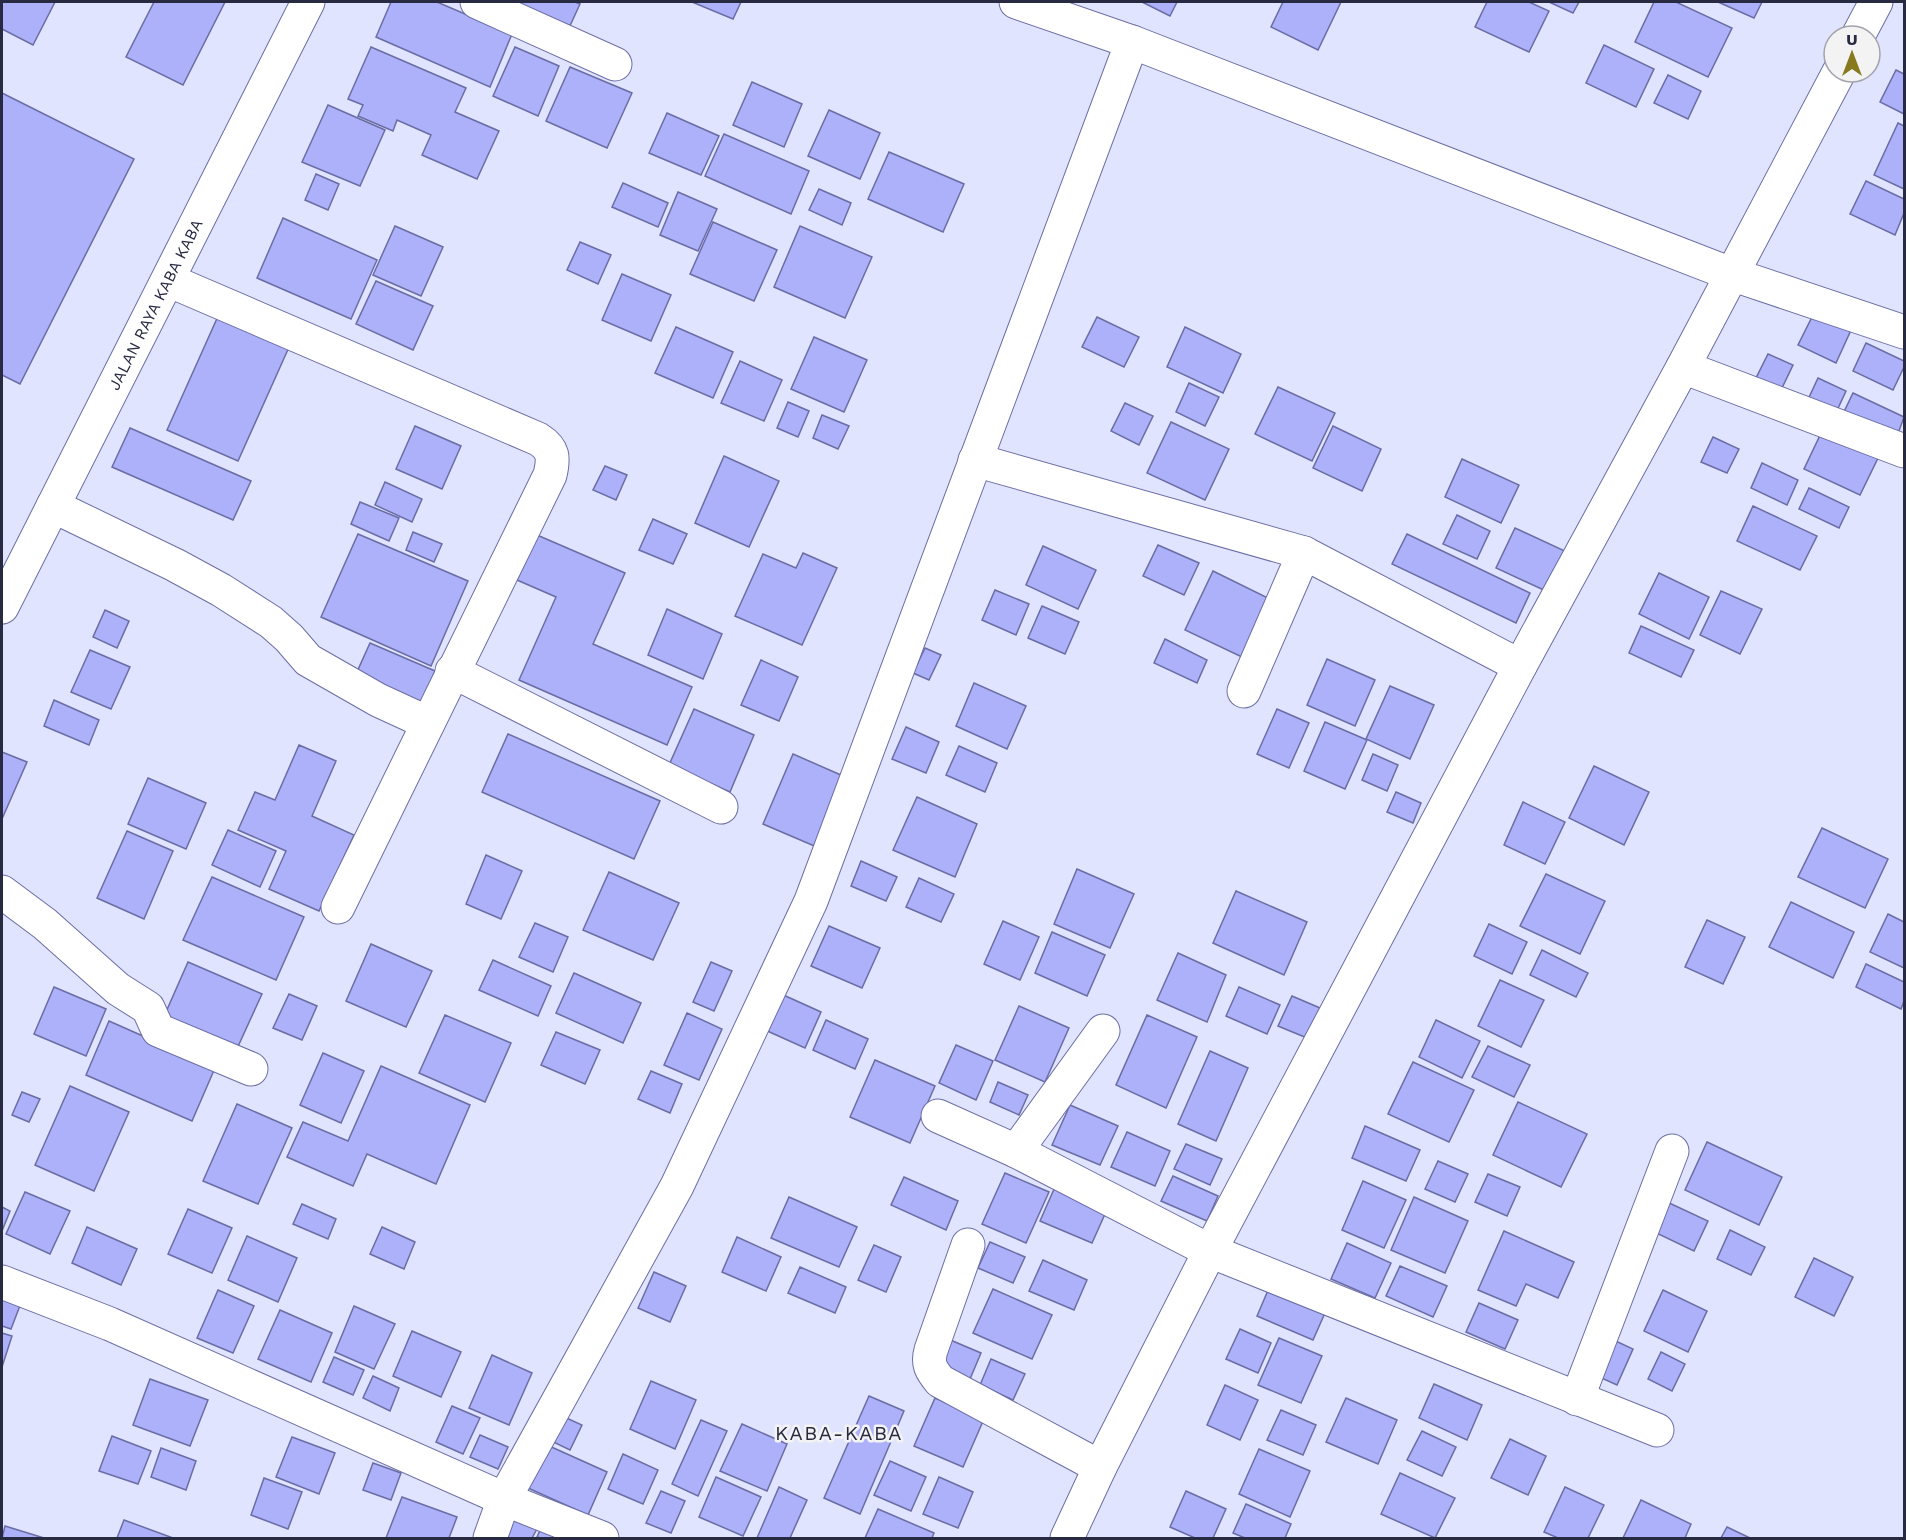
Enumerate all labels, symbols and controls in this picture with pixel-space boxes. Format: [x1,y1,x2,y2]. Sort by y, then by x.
north arrow [1822,24,1882,84]
text: U [1846,30,1858,49]
street label: JALAN RAYA KABA KABA [104,215,206,393]
district label: KABA-KABA [775,1421,903,1445]

